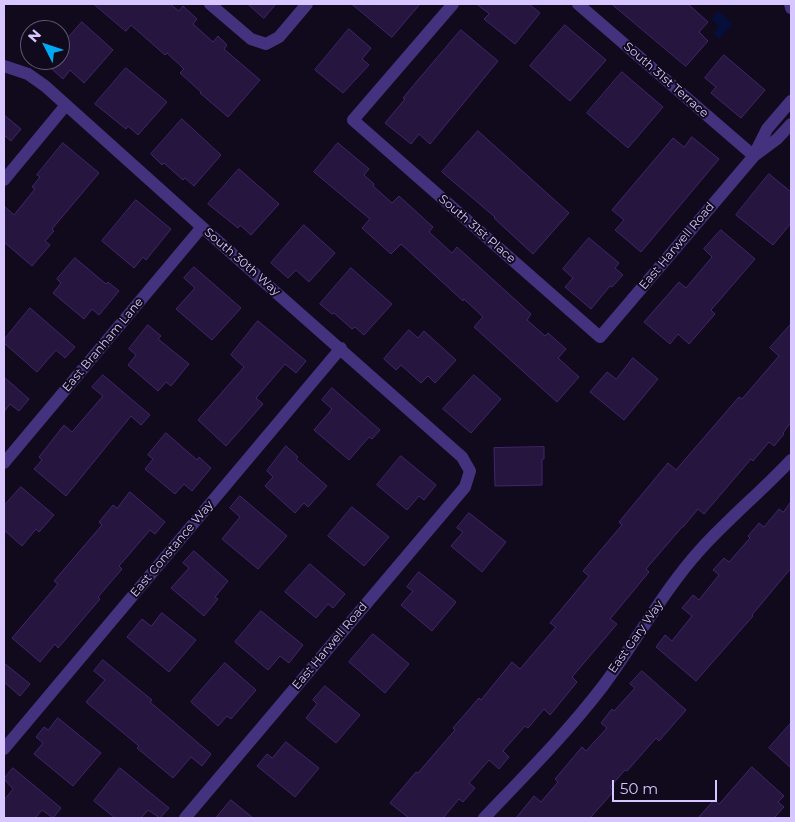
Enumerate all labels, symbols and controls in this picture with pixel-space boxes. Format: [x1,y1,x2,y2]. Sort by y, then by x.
north arrow [20,20,70,70]
text: N [24,26,45,46]
street label: South 31st Terrace [621,39,711,121]
street label: South 31st Place [436,192,518,266]
street label: East Harwell Road [636,200,718,292]
street label: South 30th Way [201,225,283,299]
street label: East Branham Lane [60,295,146,395]
street label: East Constance Way [127,498,217,600]
street label: East Gary Way [606,598,666,676]
street label: East Harwell Road [289,600,371,692]
scale bar [615,770,720,802]
text: 50 m [620,779,658,798]

